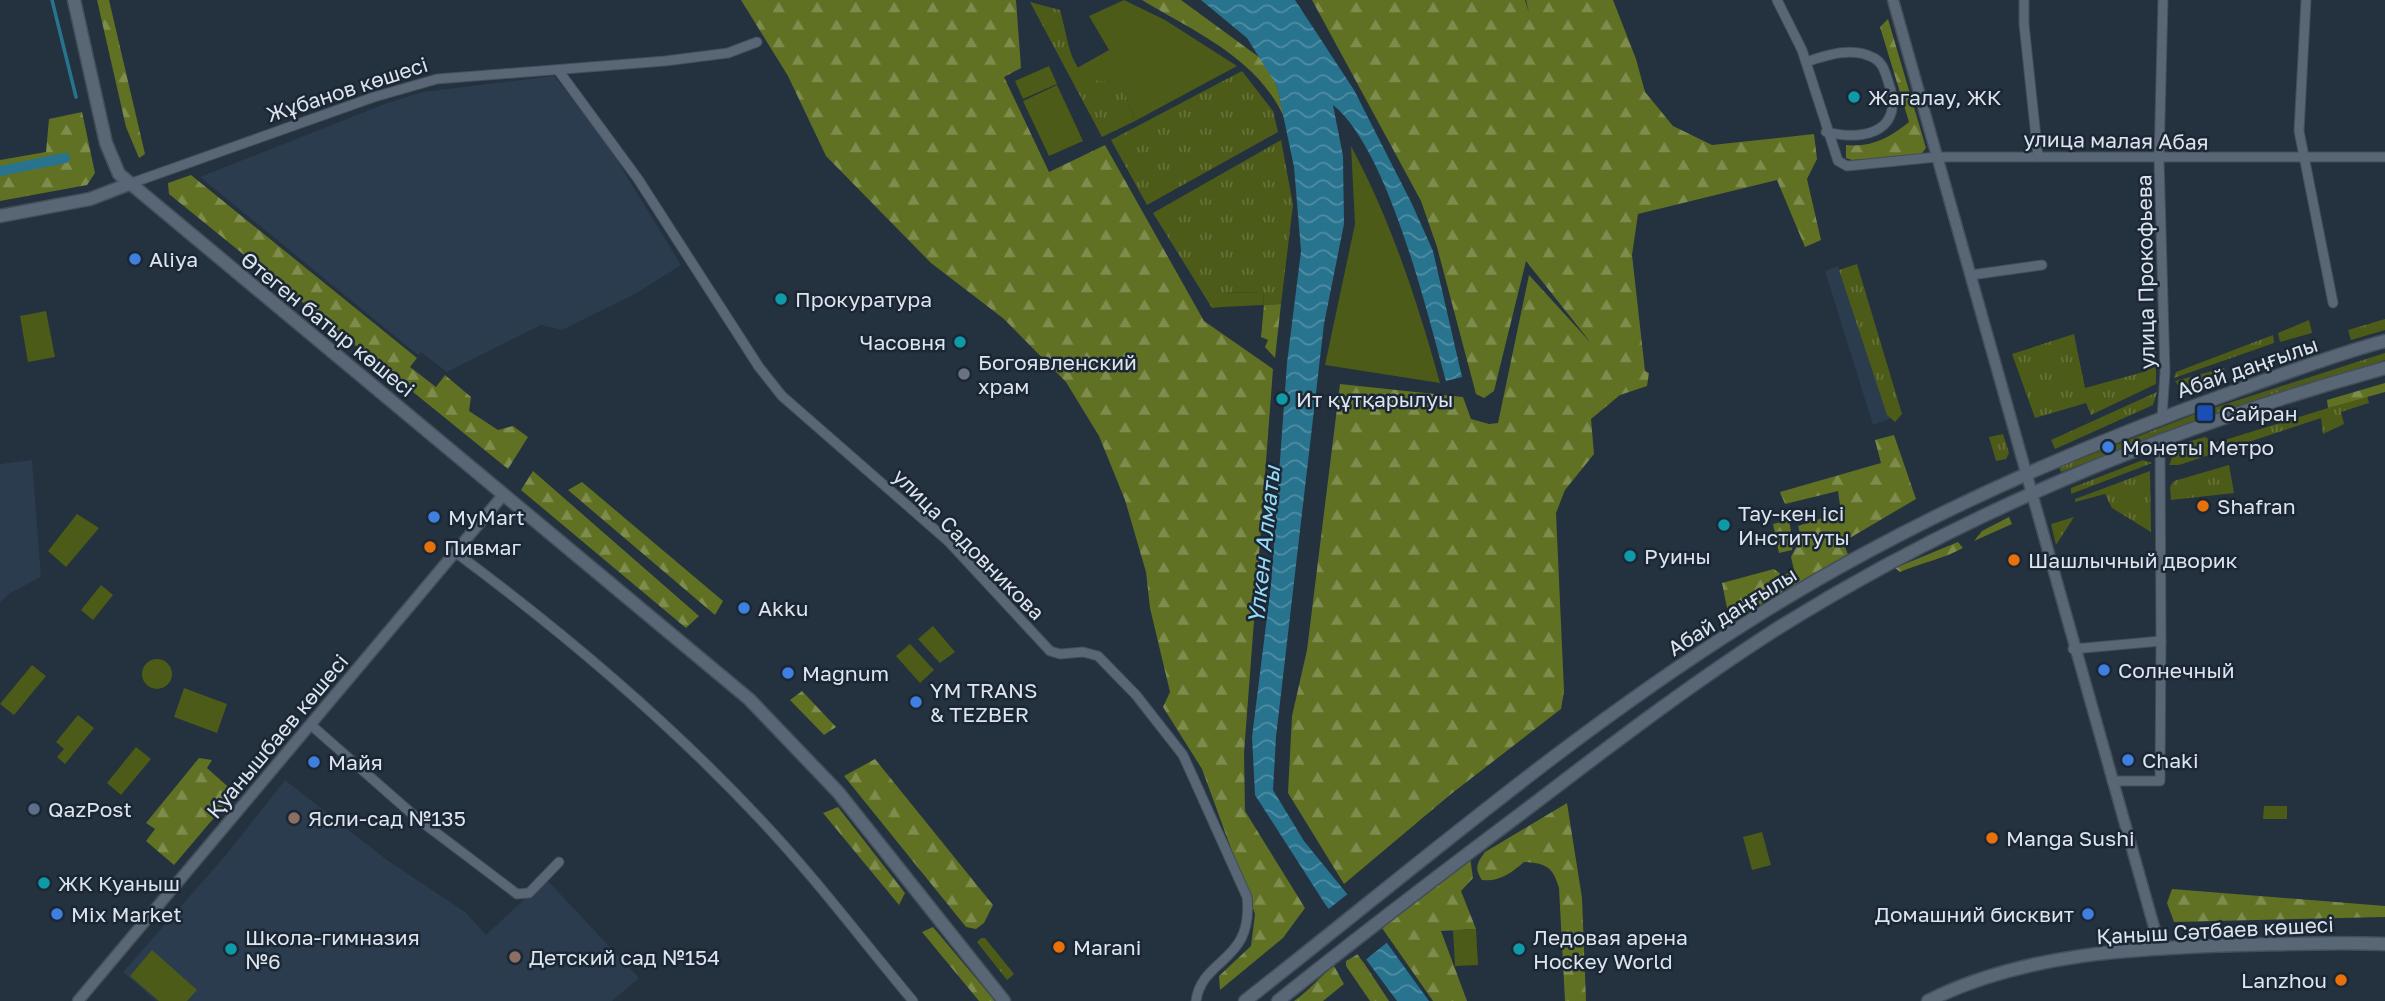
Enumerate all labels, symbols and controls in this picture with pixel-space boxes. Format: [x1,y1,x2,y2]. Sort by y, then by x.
street label: Жұбанов көшесі [263,51,431,127]
place label: Жагалау, ЖК [1868,84,2002,110]
marker: Жагалау, ЖК [1846,89,1862,105]
street label: улица малая Абая [2023,125,2209,155]
street label: улица Прокофьева [2130,174,2160,370]
place label: Aliya [149,246,198,272]
street label: Өтеген батыр көшесі [236,246,420,402]
marker: Aliya [127,251,143,267]
place label: Прокуратура [795,286,932,312]
marker: Прокуратура [773,291,789,307]
place label: Часовня [859,329,946,355]
street label: Абай даңғылы [2173,331,2321,403]
marker: Часовня [952,334,968,350]
place label: Богоявленский храм [978,349,1137,399]
marker: Богоявленский храм [956,366,972,382]
place label: Ит құтқарылуы [1296,386,1453,412]
marker: Ит құтқарылуы [1274,391,1290,407]
place label: Сайран [2221,400,2298,426]
marker: Сайран [2195,403,2215,423]
place label: Монеты Метро [2122,434,2274,460]
marker: Монеты Метро [2100,439,2116,455]
street label: улица Садовникова [888,463,1050,625]
water label: Үлкен Алматы [1241,463,1285,625]
place label: Shafran [2217,493,2296,519]
marker: Shafran [2195,498,2211,514]
place label: Тау-кен ісі Институты [1738,500,1850,550]
place label: MyMart [448,504,525,530]
marker: MyMart [426,509,442,525]
marker: Тау-кен ісі Институты [1716,517,1732,533]
place label: Пивмаг [444,534,521,560]
marker: Пивмаг [422,539,438,555]
place label: Руины [1644,543,1711,569]
place label: Шашлычный дворик [2028,547,2238,573]
marker: Руины [1622,548,1638,564]
marker: Шашлычный дворик [2006,552,2022,568]
street label: Абай даңғылы [1663,561,1801,661]
place label: Akku [758,595,809,621]
marker: Akku [736,600,752,616]
street label: Қуанышбаев көшесі [201,649,353,823]
place label: Солнечный [2118,657,2235,683]
place label: Magnum [802,660,889,686]
marker: Солнечный [2096,662,2112,678]
marker: Magnum [780,665,796,681]
place label: YM TRANS & TEZBER [930,677,1038,727]
marker: YM TRANS & TEZBER [908,694,924,710]
place label: Chaki [2142,747,2199,773]
place label: Майя [328,749,383,775]
marker: Chaki [2120,752,2136,768]
marker: Майя [306,754,322,770]
place label: QazPost [48,796,132,822]
marker: QazPost [26,801,42,817]
place label: Ясли-сад №135 [308,805,466,831]
marker: Ясли-сад №135 [286,810,302,826]
place label: Manga Sushi [2006,825,2135,851]
marker: Manga Sushi [1984,830,2000,846]
place label: ЖК Куаныш [58,870,180,896]
marker: ЖК Куаныш [36,875,52,891]
place label: Mix Market [71,901,182,927]
place label: Домашний бисквит [1875,901,2074,927]
marker: Mix Market [49,906,65,922]
marker: Домашний бисквит [2080,906,2096,922]
street label: Қаныш Сәтбаев көшесі [2096,911,2334,949]
place label: Школа-гимназия №6 [245,924,420,974]
place label: Ледовая арена Hockey World [1533,924,1688,974]
place label: Marani [1073,934,1141,960]
marker: Marani [1051,939,1067,955]
marker: Школа-гимназия №6 [223,941,239,957]
marker: Ледовая арена Hockey World [1511,941,1527,957]
place label: Детский сад №154 [529,944,720,970]
marker: Детский сад №154 [507,949,523,965]
place label: Lanzhou [2241,967,2327,993]
marker: Lanzhou [2333,972,2349,988]

